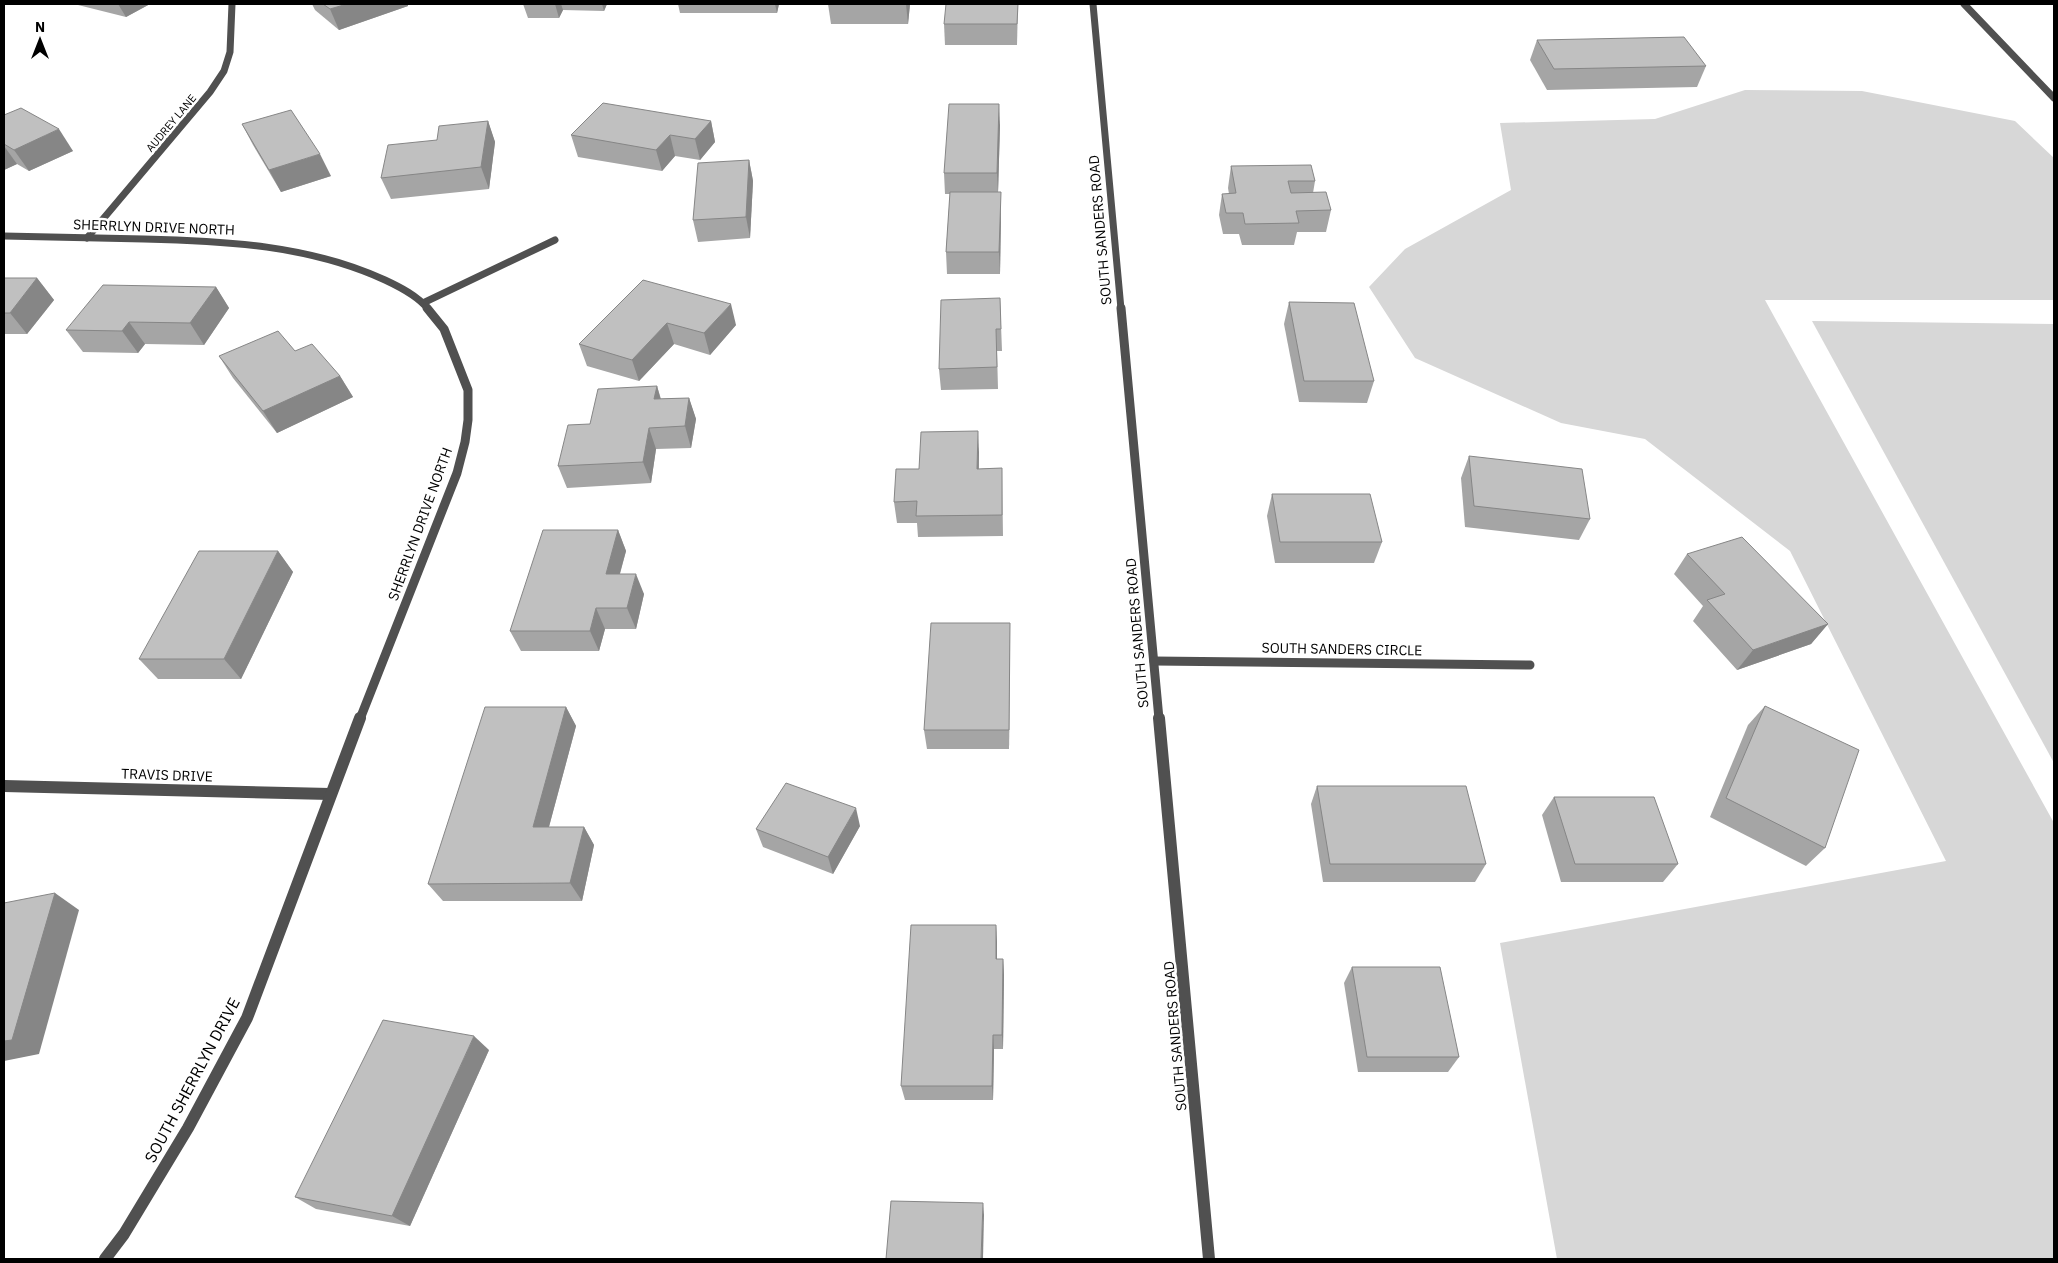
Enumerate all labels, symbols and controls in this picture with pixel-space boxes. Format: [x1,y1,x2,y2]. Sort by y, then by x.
north arrow [15,15,65,65]
text: N [35,18,45,36]
street label: AUDREY LANE [143,91,199,155]
street label: SOUTH SANDERS ROAD [1084,154,1116,306]
street label: SHERRLYN DRIVE NORTH [73,215,235,239]
street label: SHERRLYN DRIVE NORTH [384,445,456,603]
street label: SOUTH SANDERS ROAD [1121,557,1153,709]
street label: SOUTH SANDERS CIRCLE [1262,639,1422,659]
street label: TRAVIS DRIVE [121,764,213,786]
street label: SOUTH SANDERS ROAD [1159,960,1191,1112]
street label: SOUTH SHERRLYN DRIVE [140,994,244,1166]

